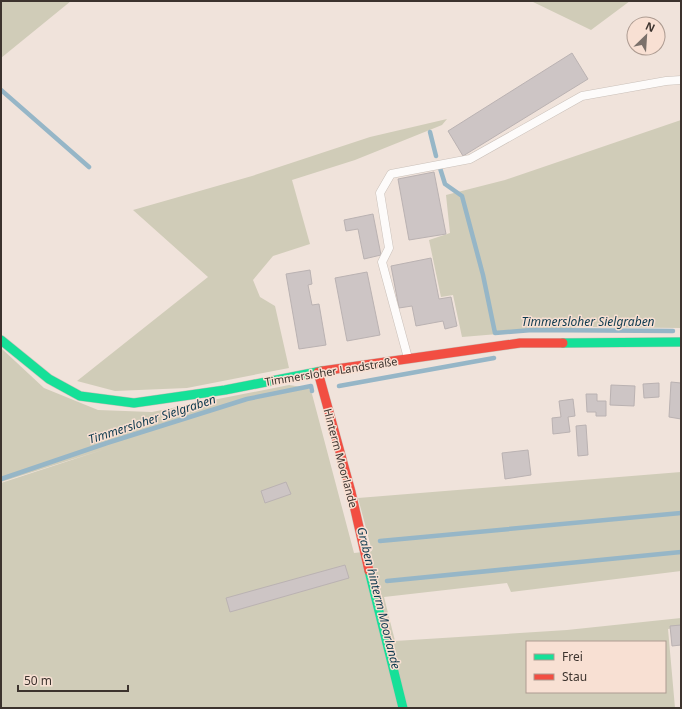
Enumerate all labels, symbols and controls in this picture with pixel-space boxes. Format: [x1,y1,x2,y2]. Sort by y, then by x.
north arrow [626,16,666,56]
text: N [643,18,658,35]
water label: Timmersloher Sielgraben [521,313,655,330]
street label: Timmersloher Landstraße [264,353,398,389]
water label: Timmersloher Sielgraben [86,390,218,448]
street label: Hinterm Moorlande [321,407,361,509]
water label: Graben hinterm Moorlande [353,525,405,671]
legend [526,641,666,693]
text: Frei [562,648,583,665]
scale bar [18,667,128,693]
text: Stau [562,668,587,685]
text: 50 m [24,672,52,689]

